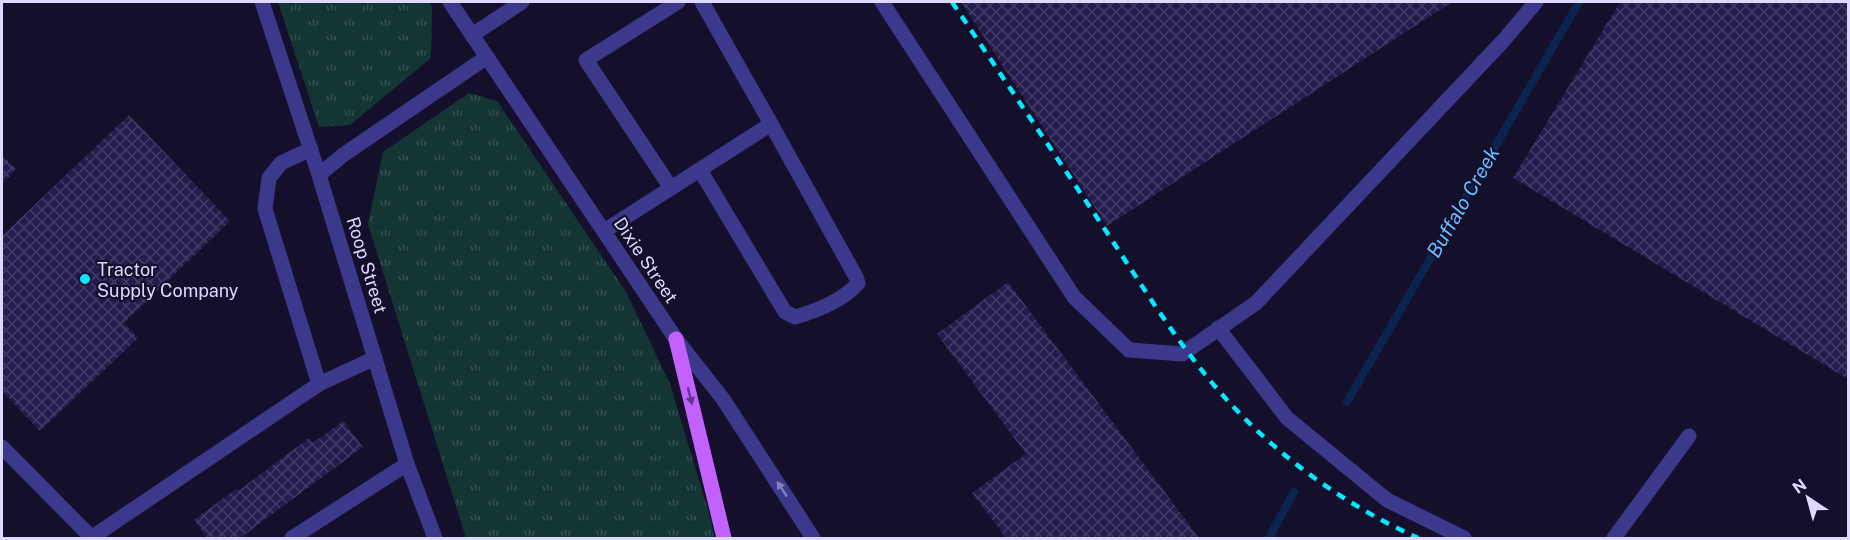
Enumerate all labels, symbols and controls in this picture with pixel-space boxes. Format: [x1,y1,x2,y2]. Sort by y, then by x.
water label: Buffalo Creek [1422,142,1504,262]
street label: Dixie Street [610,213,682,307]
street label: Roop Street [342,214,392,316]
place label: Tractor Supply Company [97,259,239,301]
marker: Tractor Supply Company [78,272,92,286]
one-way arrow [685,387,695,405]
north arrow [1778,468,1838,528]
text: N [1789,475,1810,498]
one-way arrow [776,481,787,498]

